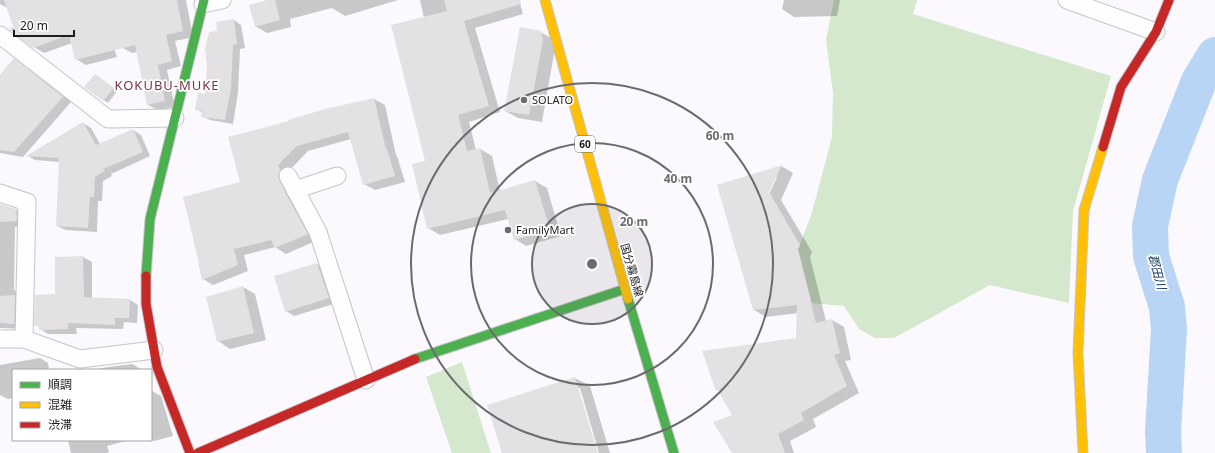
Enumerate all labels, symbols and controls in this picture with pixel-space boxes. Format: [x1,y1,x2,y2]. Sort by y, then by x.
scale bar [14,12,74,38]
text: 20 m [20,17,48,34]
district label: KOKUBU-MUKE [114,76,220,94]
place label: SOLATO [532,92,573,107]
marker: SOLATO [519,95,529,105]
text: 60 m [706,127,734,144]
road number: 60 [575,136,595,152]
text: 40 m [664,170,692,187]
text: 20 m [620,213,648,230]
place label: FamilyMart [516,222,574,237]
marker: FamilyMart [503,225,513,235]
street label: 国分霧島線 [618,241,647,298]
water label: 郡田川 [1145,252,1171,293]
centre of rings [585,257,599,271]
legend [12,369,152,441]
text: 順調 [48,376,72,393]
text: 混雑 [48,396,72,413]
text: 渋滞 [48,416,72,433]

